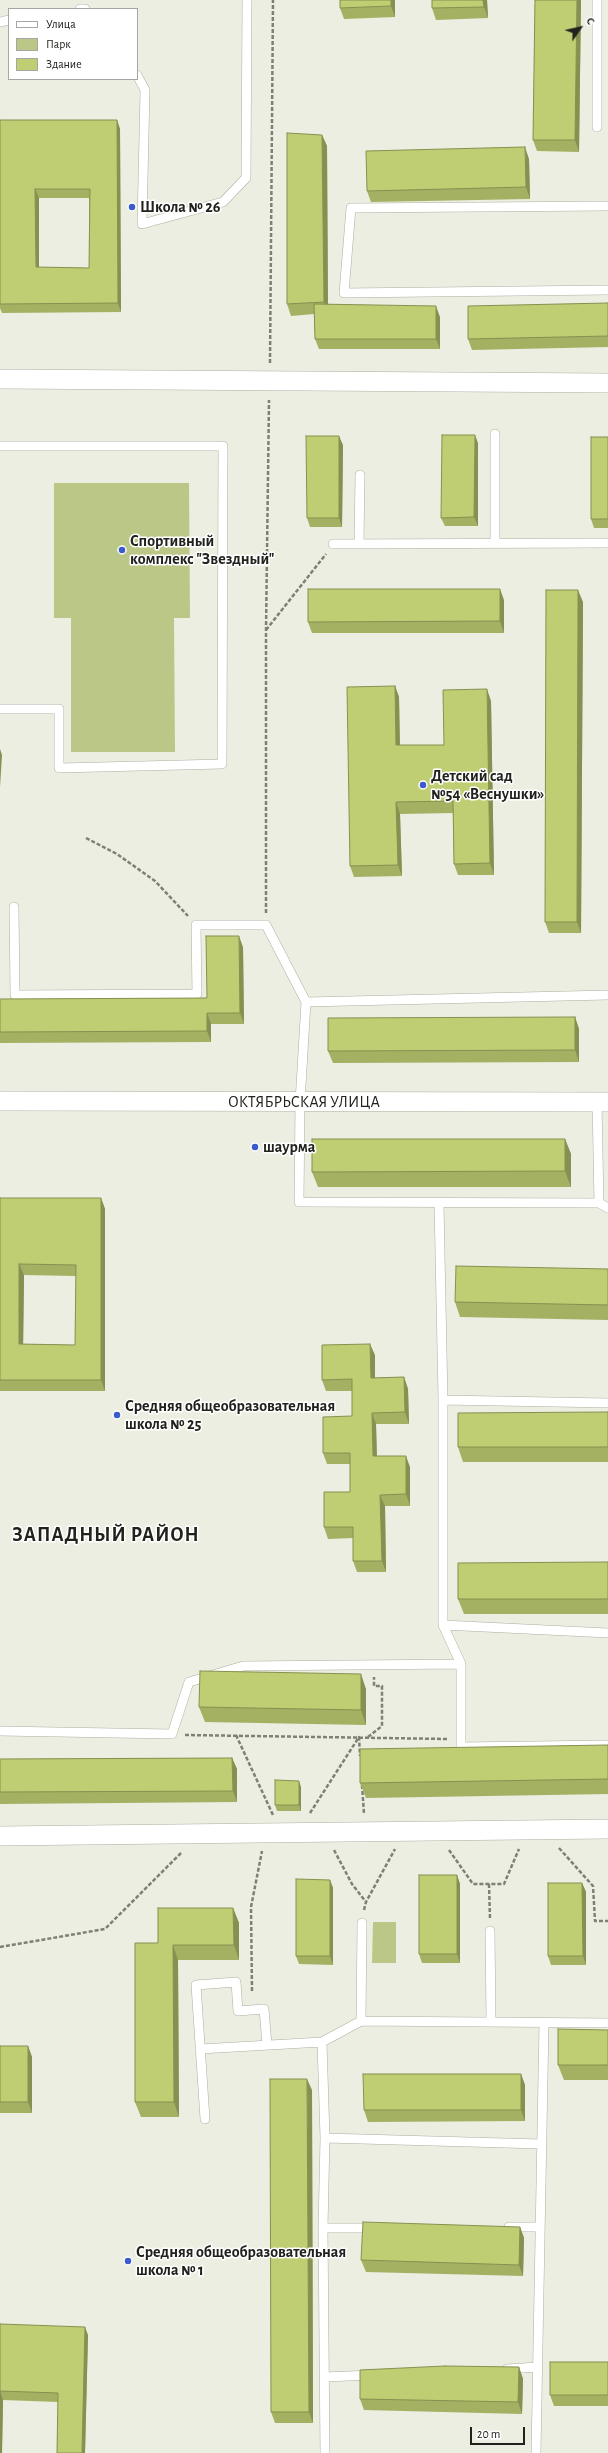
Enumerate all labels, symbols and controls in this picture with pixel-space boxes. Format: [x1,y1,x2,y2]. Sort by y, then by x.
legend [8,8,138,80]
north arrow [560,8,600,48]
text: С [584,15,597,27]
text: Улица [46,18,76,30]
text: Парк [46,38,71,50]
text: Здание [46,58,82,70]
place label: Школа № 26 [140,197,221,217]
marker: Школа № 26 [127,202,137,212]
place label: Спортивный комплекс "Звездный" [130,531,274,569]
marker: Спортивный комплекс "Звездный" [117,545,127,555]
place label: Детский сад №54 «Веснушки» [431,766,544,804]
marker: Детский сад №54 «Веснушки» [418,780,428,790]
street label: ОКТЯБРЬСКАЯ УЛИЦА [228,1092,380,1112]
place label: шаурма [263,1137,315,1157]
marker: шаурма [250,1142,260,1152]
place label: Средняя общеобразовательная школа № 25 [125,1396,335,1434]
marker: Средняя общеобразовательная школа № 25 [112,1410,122,1420]
district label: ЗАПАДНЫЙ РАЙОН [12,1523,200,1547]
place label: Средняя общеобразовательная школа № 1 [136,2242,346,2280]
marker: Средняя общеобразовательная школа № 1 [123,2256,133,2266]
scale bar [472,2419,527,2445]
text: 20 m [477,2428,500,2440]

